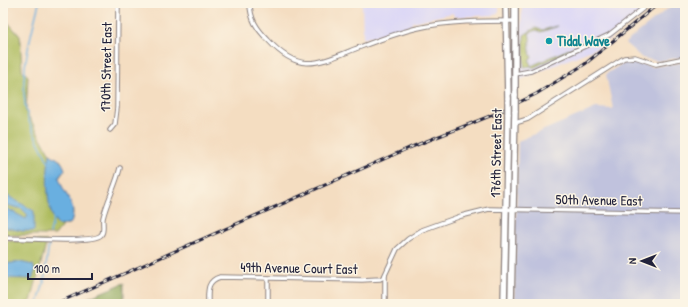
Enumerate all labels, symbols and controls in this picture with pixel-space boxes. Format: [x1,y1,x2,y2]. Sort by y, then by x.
street label: 170th Street East [95,22,116,112]
place label: Tidal Wave [556,31,610,50]
marker: Tidal Wave [544,36,554,46]
street label: 176th Street East [485,108,506,198]
street label: 50th Avenue East [555,189,643,210]
north arrow [622,241,662,281]
scale bar [28,255,92,281]
street label: 49th Avenue Court East [240,257,358,278]
text: N [625,258,639,264]
text: 100 m [34,260,60,277]

